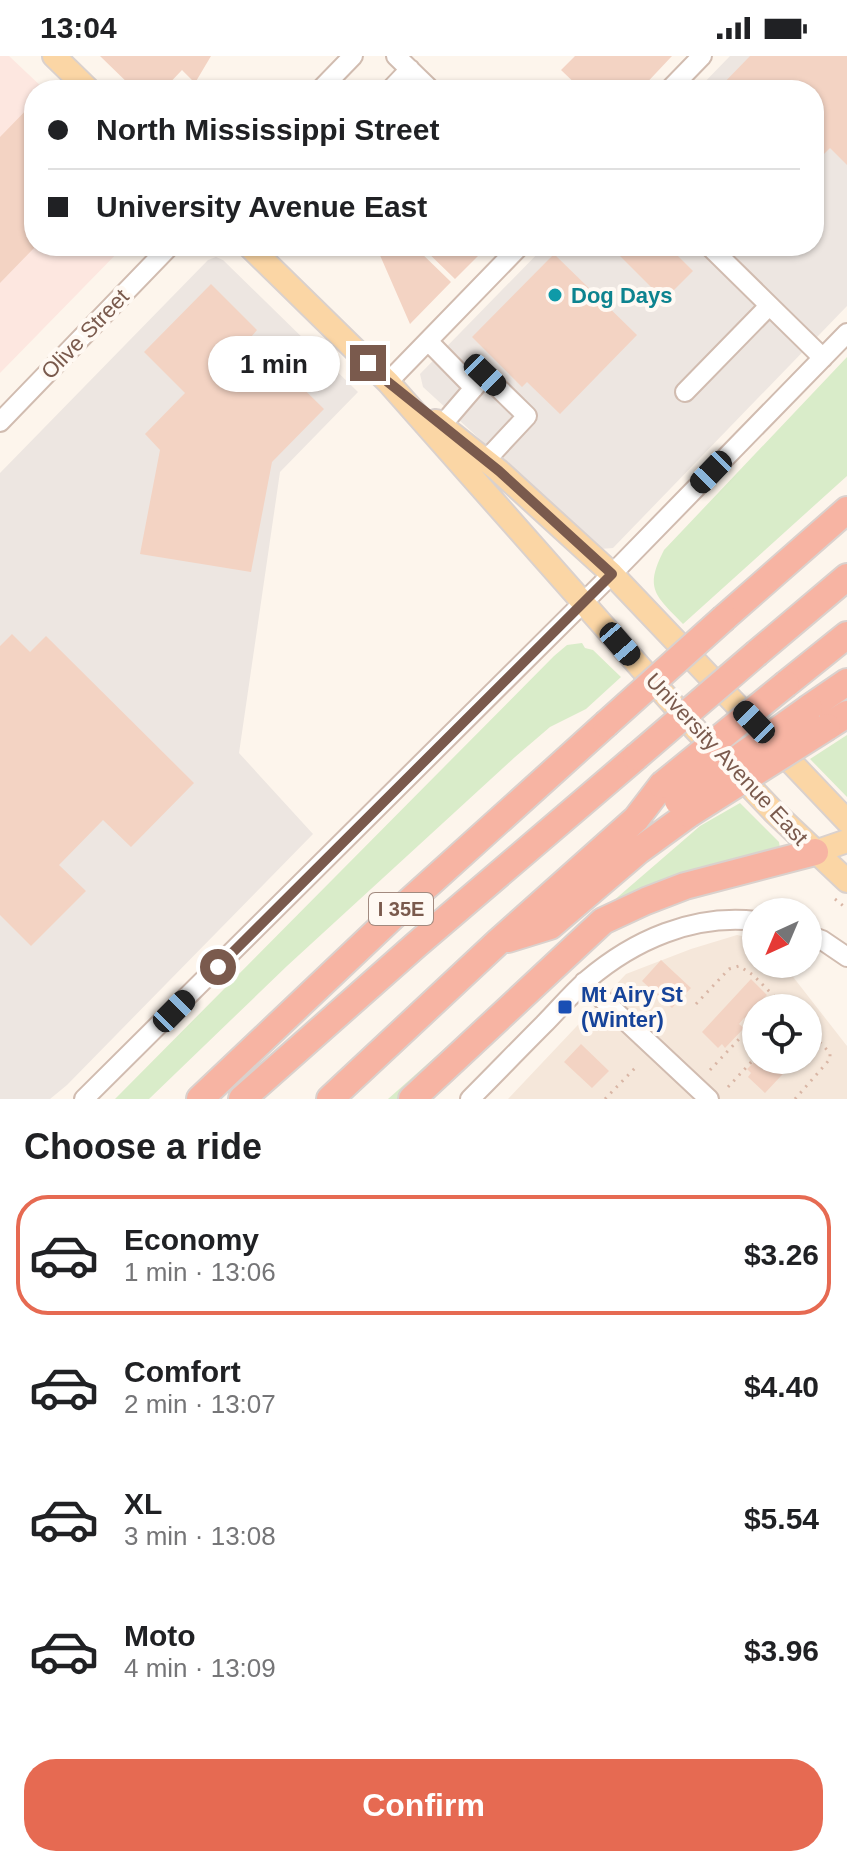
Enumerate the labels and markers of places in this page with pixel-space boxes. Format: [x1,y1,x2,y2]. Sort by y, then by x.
place label: Dog Days [571,283,672,308]
marker: Dog Days [546,286,564,304]
place label: Mt Airy St (Winter) [581,982,684,1032]
marker: Mt Airy St (Winter) [556,998,574,1016]

